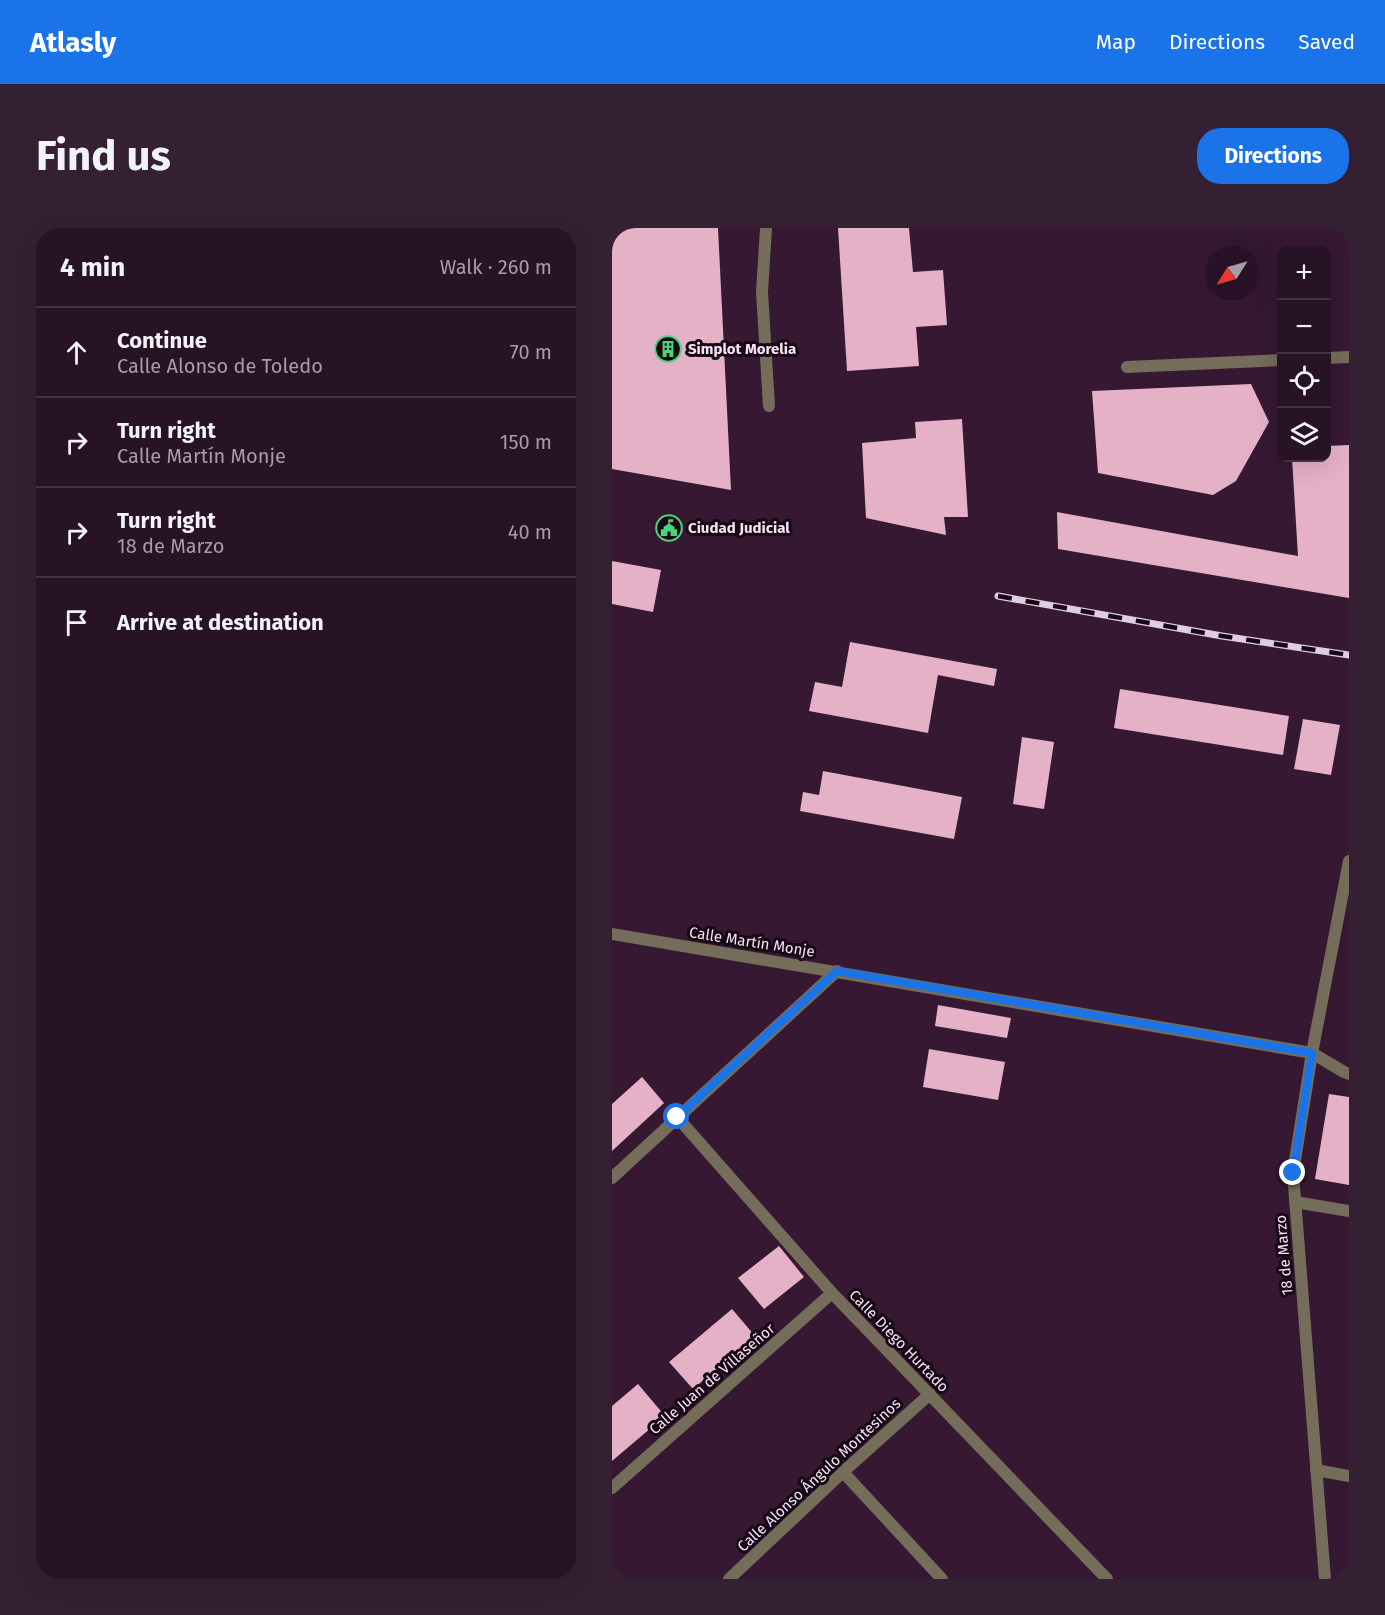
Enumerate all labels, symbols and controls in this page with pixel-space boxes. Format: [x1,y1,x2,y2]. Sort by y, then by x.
text: Atlasly [30,26,116,59]
text: Map [1096,29,1136,55]
text: Directions [1169,29,1265,55]
text: Saved [1298,29,1355,55]
button: Directions [1197,128,1349,184]
text: Find us [36,131,171,181]
north arrow [1205,246,1259,300]
map controls [1277,246,1331,462]
button: + [1277,246,1331,300]
text: 4 min [60,252,125,283]
text: Walk · 260 m [440,255,552,279]
button: − [1277,300,1331,354]
text: Continue [117,327,207,354]
building icon: Simplot Morelia [653,334,683,364]
icon: ahead [60,336,93,369]
text: 70 m [510,340,552,364]
place label: Simplot Morelia [688,340,796,358]
text: Calle Alonso de Toledo [117,354,323,378]
button: locate [1277,354,1331,408]
button: layers [1277,408,1331,462]
text: Turn right [117,417,216,444]
icon: right [60,426,93,459]
text: 150 m [500,430,552,454]
text: Calle Martín Monje [117,444,286,468]
text: Turn right [117,507,216,534]
public building icon: Ciudad Judicial [654,513,684,543]
icon: right [60,516,93,549]
place label: Ciudad Judicial [688,519,790,537]
text: 40 m [508,520,552,544]
text: 18 de Marzo [117,534,224,558]
icon: arrive [60,606,93,639]
text: Arrive at destination [117,609,324,636]
street label: Calle Martín Monje [688,923,816,961]
route start [663,1103,689,1129]
route end [1279,1159,1305,1185]
street label: 18 de Marzo [1272,1214,1296,1296]
street label: Calle Diego Hurtado [845,1286,953,1396]
street label: Calle Juan de Villaseñor [646,1319,779,1438]
street label: Calle Alonso Ángulo Montesinos [734,1395,904,1555]

